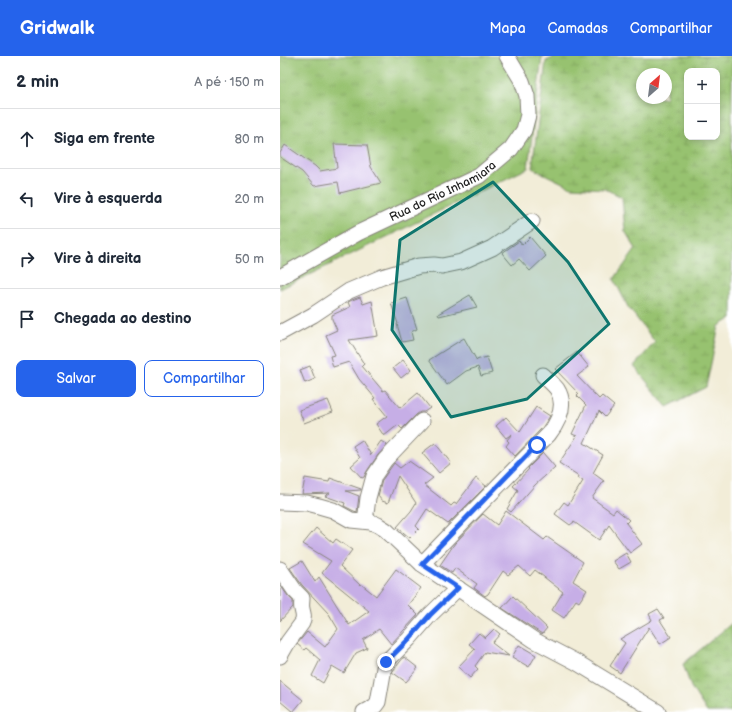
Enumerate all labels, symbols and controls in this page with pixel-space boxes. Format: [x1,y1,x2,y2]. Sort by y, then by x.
text: Gridwalk [20,17,95,40]
text: Mapa [490,20,526,37]
text: Camadas [548,20,608,37]
text: Compartilhar [630,20,712,37]
north arrow [636,68,672,104]
map controls [684,68,720,140]
button: + [684,68,720,104]
text: 2 min [16,72,59,92]
text: A pé · 150 m [194,74,264,90]
button: − [684,104,720,140]
icon: ahead [16,128,38,150]
text: Siga em frente [54,129,155,148]
text: 80 m [235,131,264,147]
street label: Rua do Rio Inhamiara [387,157,499,225]
icon: left [16,188,38,210]
text: Vire à esquerda [54,189,162,208]
text: 20 m [234,191,264,207]
icon: right [16,248,38,270]
text: Vire à direita [54,249,141,268]
text: 50 m [235,251,264,267]
icon: arrive [16,308,38,330]
text: Chegada ao destino [54,309,192,328]
button: Salvar [16,360,136,397]
button: Compartilhar [144,360,264,397]
route start [528,436,546,454]
route end [377,653,395,671]

